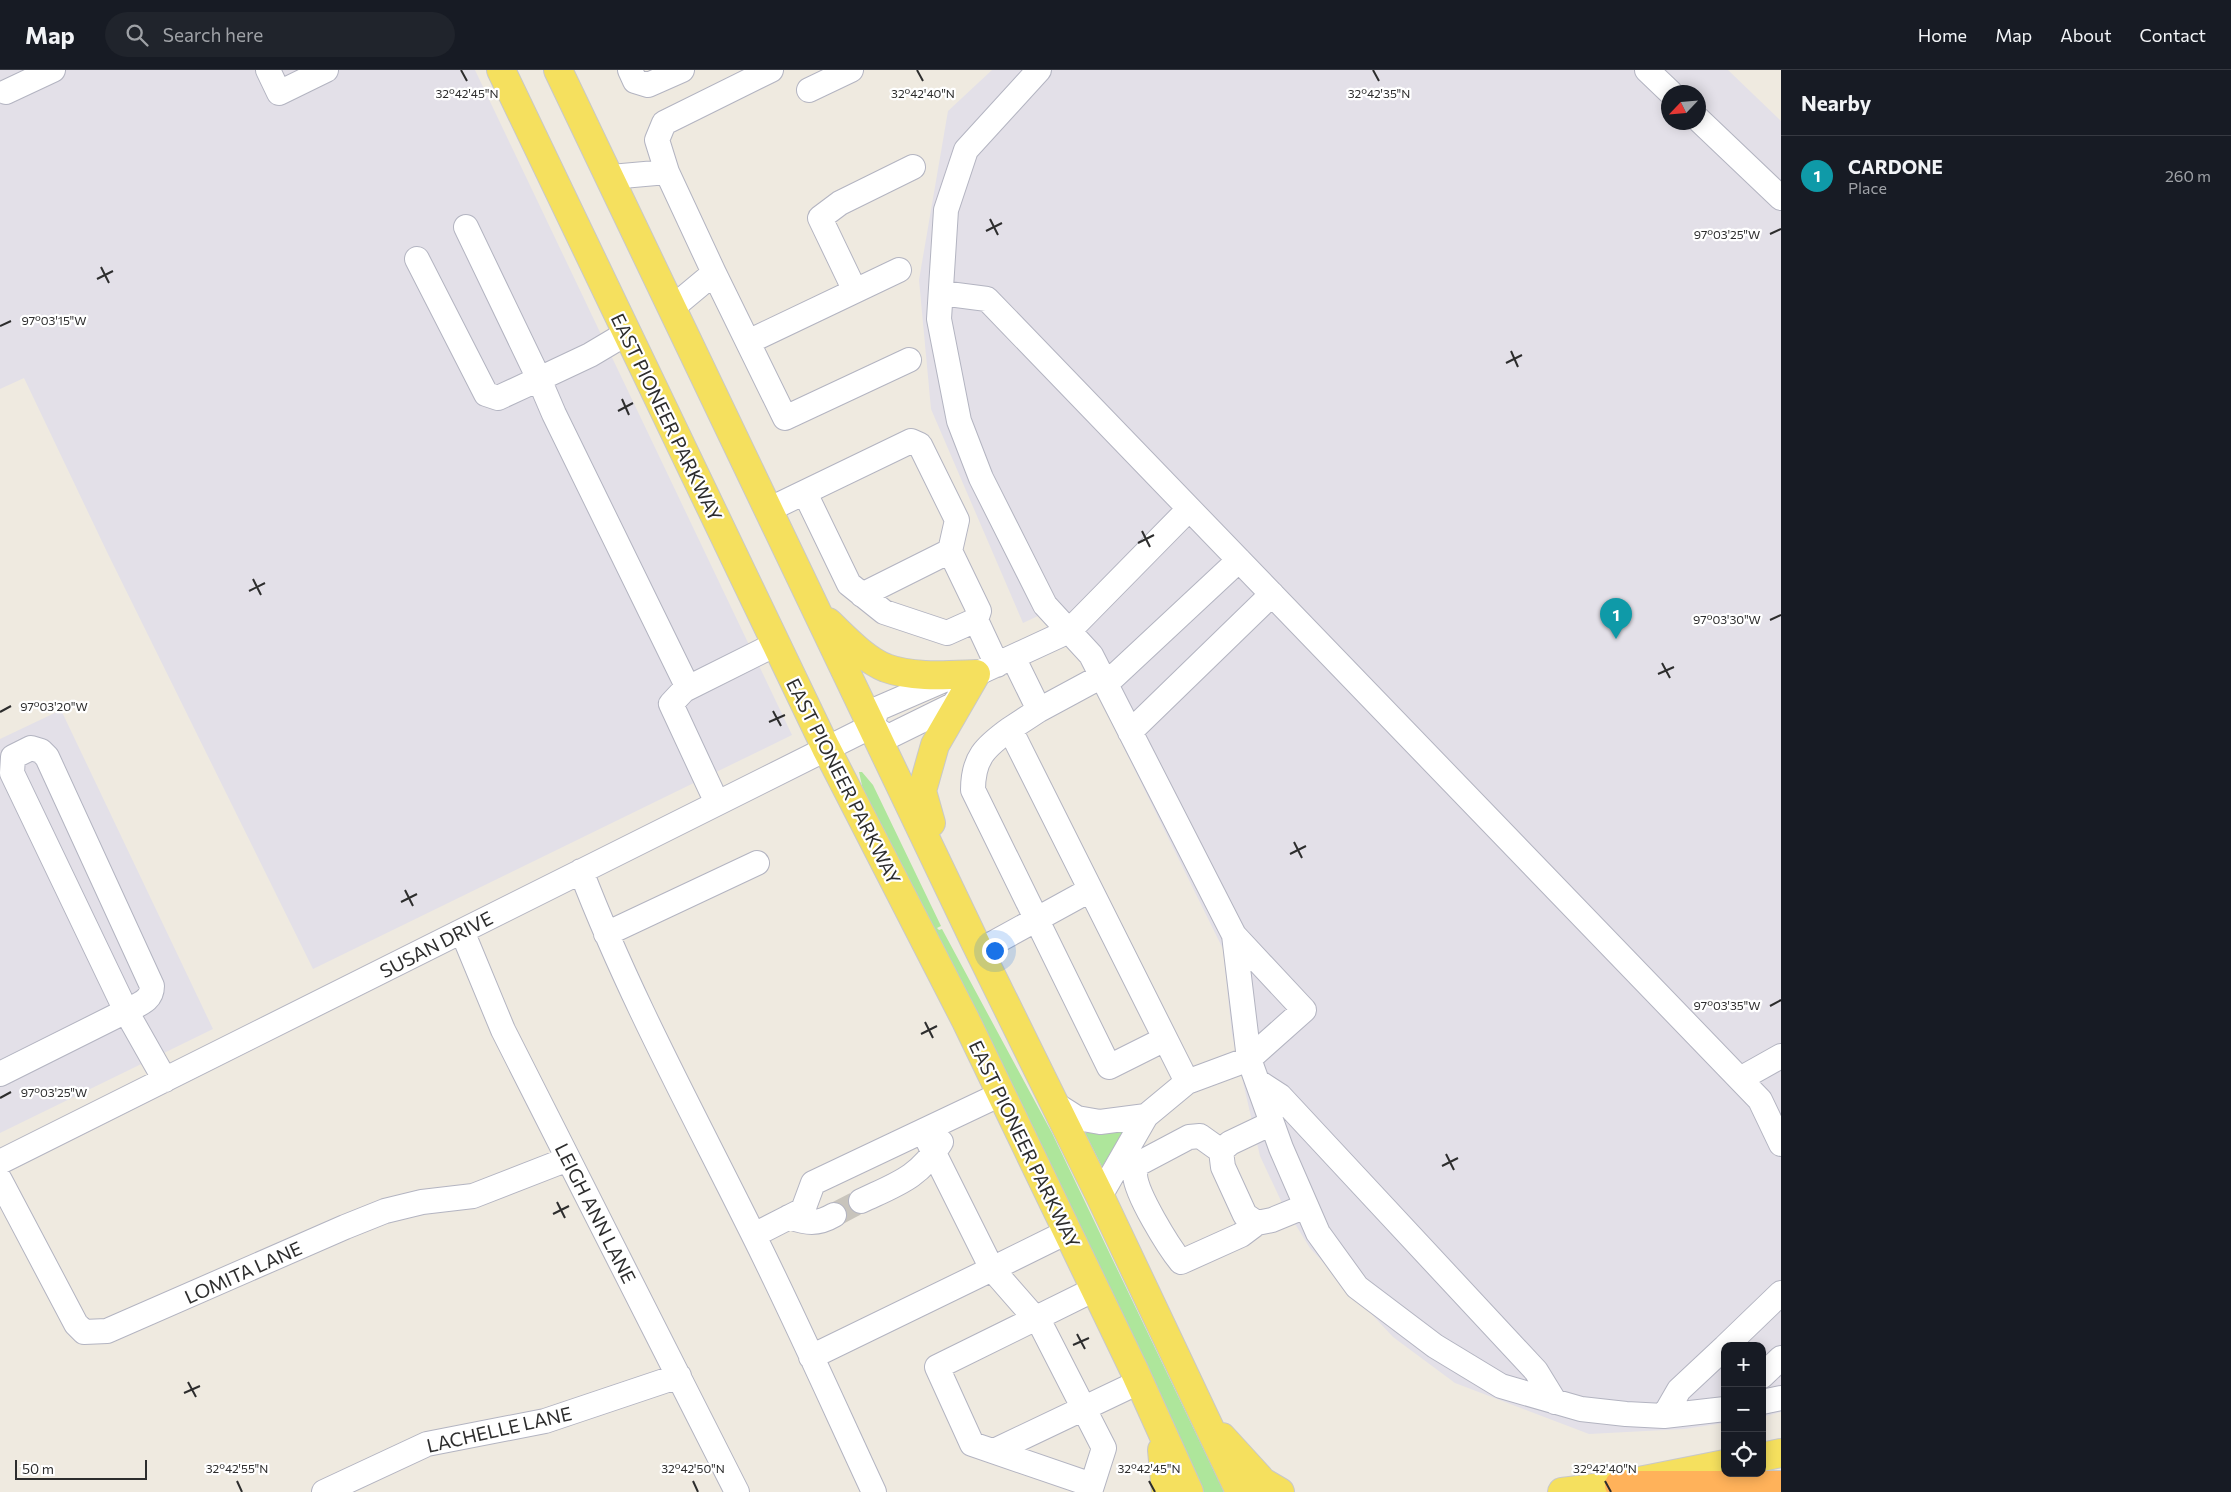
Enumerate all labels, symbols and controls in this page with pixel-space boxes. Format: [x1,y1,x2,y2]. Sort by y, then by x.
search box [105,12,455,57]
text: Map [25,20,75,49]
icon: search [123,21,151,49]
text: Search here [163,23,263,46]
text: Home [1918,24,1967,46]
text: Map [1995,24,2032,46]
text: About [2060,24,2112,46]
text: Contact [2140,24,2206,46]
north arrow [1661,85,1706,130]
text: 32°42'45"N [436,86,498,100]
text: 32°42'40"N [891,86,955,100]
text: 32°42'35"N [1348,86,1410,100]
text: Nearby [1801,90,1871,115]
text: CARDONE [1848,155,1943,178]
text: 1 [1813,166,1821,185]
text: 260 m [2165,166,2211,185]
text: Place [1848,178,1887,197]
text: 97°03'25"W [1694,227,1760,241]
street label: EAST PIONEER PARKWAY [607,309,727,525]
text: 97°03'15"W [21,313,87,327]
pin: 1 [1600,598,1632,639]
text: 97°03'30"W [1693,612,1761,626]
street label: EAST PIONEER PARKWAY [782,674,906,888]
text: 97°03'20"W [20,699,88,713]
street label: SUSAN DRIVE [376,906,496,982]
your location [982,938,1008,964]
text: 97°03'35"W [1694,998,1760,1012]
street label: EAST PIONEER PARKWAY [965,1036,1085,1252]
text: 97°03'25"W [21,1085,87,1099]
street label: LEIGH ANN LANE [551,1139,641,1287]
street label: LOMITA LANE [181,1236,305,1308]
map controls [1721,1342,1766,1477]
button: + [1721,1342,1766,1387]
button: − [1721,1387,1766,1432]
street label: LACHELLE LANE [424,1401,574,1457]
button: locate [1721,1432,1766,1477]
scale bar [15,1457,148,1480]
text: 50 m [22,1460,54,1477]
text: 32°42'55"N [206,1461,268,1475]
text: 32°42'50"N [661,1461,725,1475]
text: 32°42'45"N [1118,1461,1180,1475]
text: 32°42'40"N [1573,1461,1637,1475]

